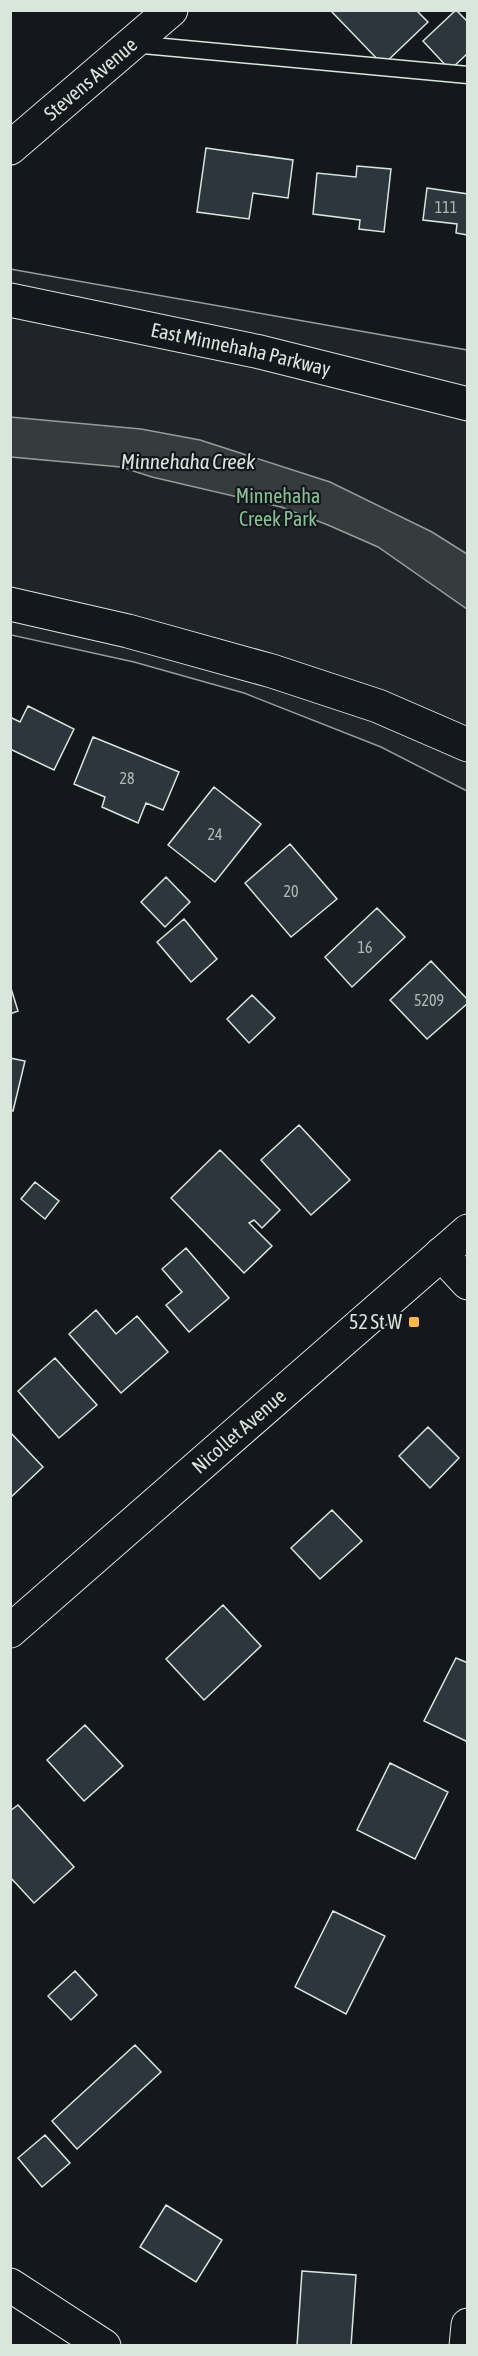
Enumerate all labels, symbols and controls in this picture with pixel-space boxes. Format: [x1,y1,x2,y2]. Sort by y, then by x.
street label: Stevens Avenue [39,33,141,125]
house number: 111 [435,198,457,216]
street label: East Minnehaha Parkway [149,318,333,380]
water label: Minnehaha Creek [121,449,256,473]
park label: Minnehaha Creek Park [236,484,320,530]
house number: 28 [119,769,135,787]
house number: 24 [207,825,223,843]
house number: 20 [283,882,299,900]
house number: 16 [357,938,373,956]
house number: 5209 [414,991,444,1009]
place label: 52 St W [349,1310,402,1333]
marker: 52 St W [407,1315,421,1329]
street label: Nicollet Avenue [187,1384,290,1478]

